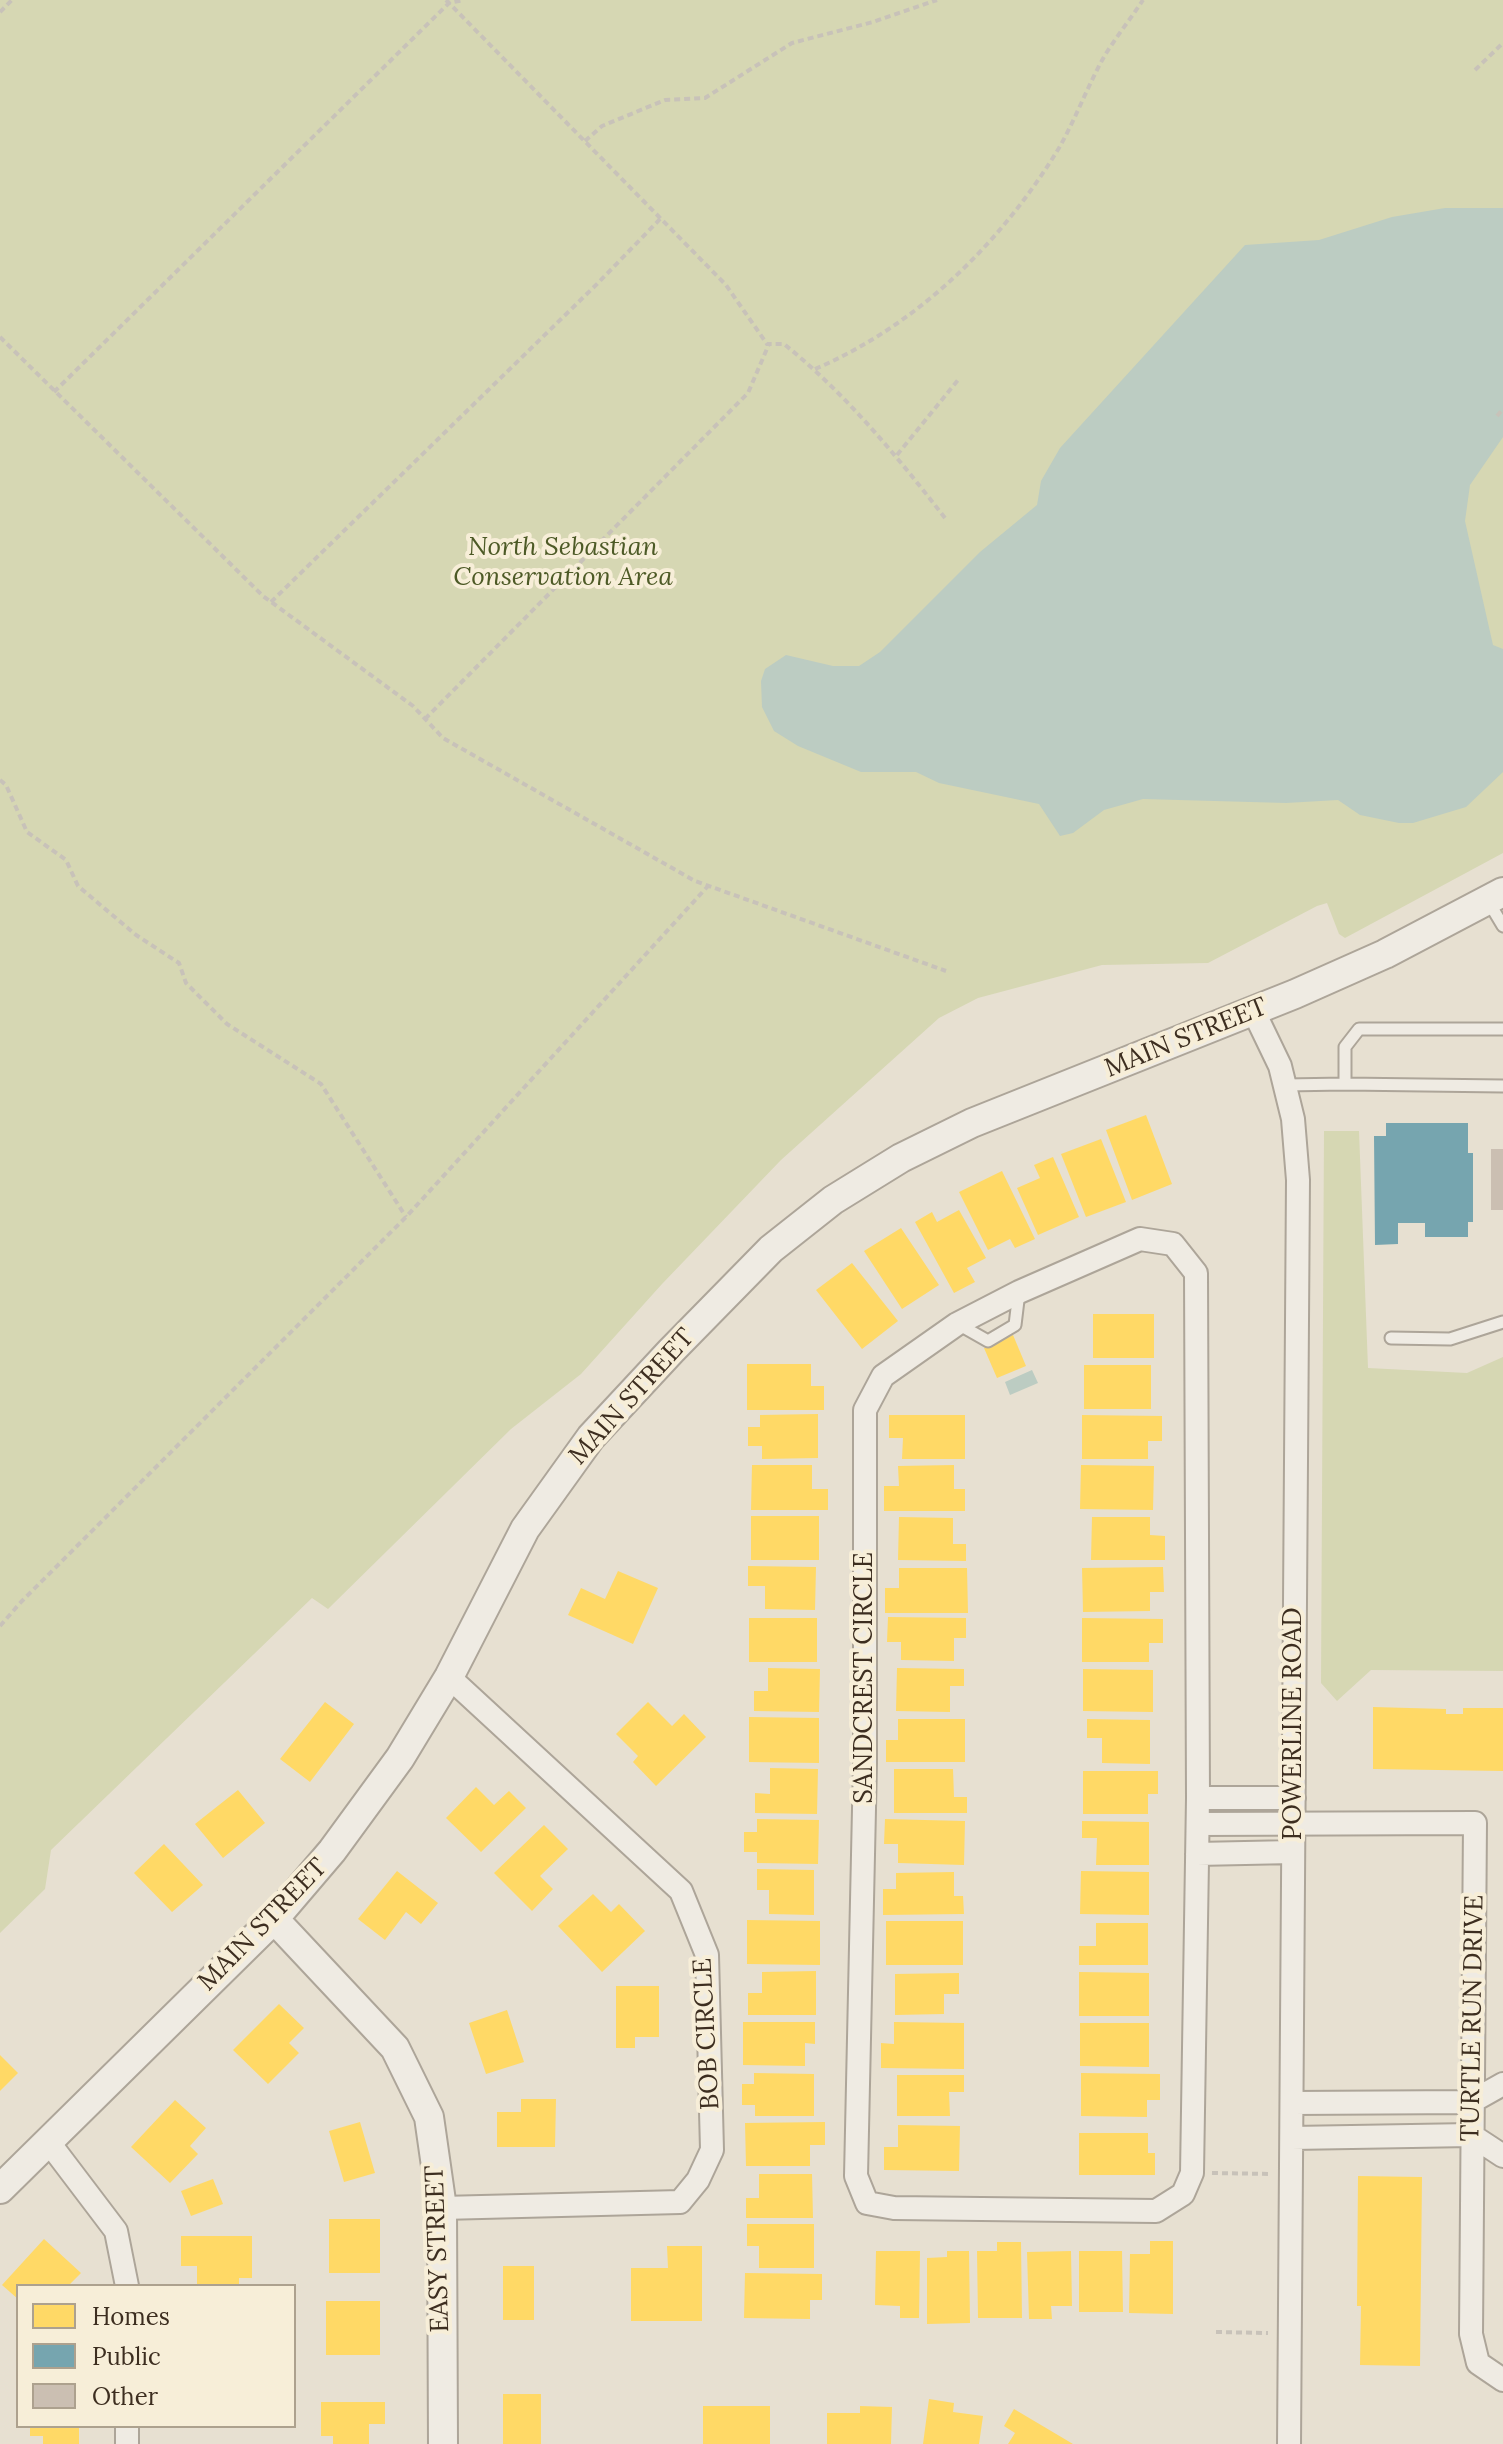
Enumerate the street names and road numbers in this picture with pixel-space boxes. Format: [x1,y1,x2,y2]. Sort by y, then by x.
street label: MAIN STREET [1100,991,1272,1085]
street label: MAIN STREET [563,1323,701,1471]
street label: SANDCREST CIRCLE [849,1552,881,1804]
street label: POWERLINE ROAD [1278,1607,1310,1841]
street label: MAIN STREET [192,1852,334,1998]
street label: TURTLE RUN DRIVE [1455,1894,1491,2142]
street label: BOB CIRCLE [687,1957,727,2111]
street label: EASY STREET [419,2165,457,2333]

